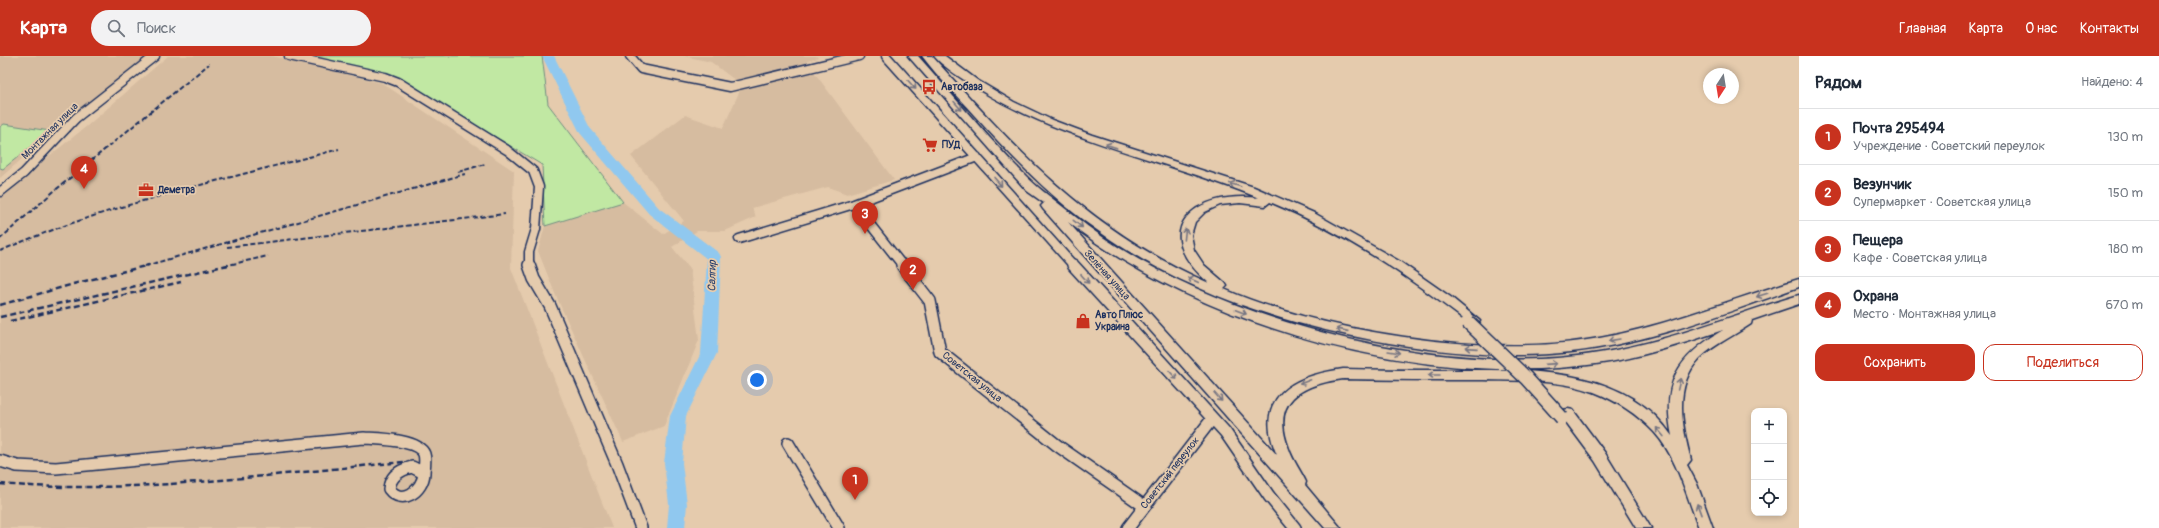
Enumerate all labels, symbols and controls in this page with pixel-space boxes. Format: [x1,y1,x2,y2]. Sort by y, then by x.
search box [91,10,371,46]
text: Карта [20,16,67,40]
icon: search [105,17,127,39]
text: Поиск [137,19,176,38]
text: Главная [1899,20,1946,37]
text: Карта [1968,20,2003,37]
text: О нас [2025,20,2058,37]
text: Контакты [2080,20,2139,37]
north arrow [1703,68,1739,104]
text: Рядом [1815,72,1862,93]
text: Найдено: 4 [2081,74,2143,90]
bus stop icon: Автобаза [920,78,938,96]
one-way arrow [908,80,917,90]
place label: Автобаза [941,81,983,93]
street label: Монтажная улица [19,100,81,162]
one-way arrow [953,101,962,111]
text: Почта 295494 [1853,119,1945,138]
text: 1 [1825,129,1831,145]
text: 130 m [2107,129,2143,145]
supermarket icon: ПУД [921,136,939,154]
text: Учреждение · Советский переулок [1853,138,2045,154]
place label: ПУД [942,139,961,151]
one-way arrow [1104,142,1117,149]
pin: 4 [71,156,97,189]
text: Везунчик [1853,175,1912,194]
one-way arrow [994,177,1003,188]
office icon: Деметра [137,181,155,199]
one-way arrow [1228,181,1241,188]
place label: Деметра [157,184,195,196]
text: 2 [1824,185,1832,201]
text: 150 m [2108,185,2143,201]
text: Супермаркет · Советская улица [1853,194,2031,210]
pin: 3 [852,201,878,234]
one-way arrow [1072,220,1083,229]
one-way arrow [1181,228,1189,241]
text: Пещера [1853,231,1903,250]
text: 3 [1824,241,1832,257]
text: 180 m [2108,241,2143,257]
street label: Зелёная улица [1081,248,1133,303]
text: Кафе · Советская улица [1853,250,1987,266]
pin: 2 [900,257,926,290]
water label: Салгир [705,259,719,292]
one-way arrow [1081,274,1090,284]
one-way arrow [1187,276,1199,283]
text: Охрана [1853,287,1899,306]
one-way arrow [1756,292,1769,299]
text: 4 [1824,297,1832,313]
text: 670 m [2105,297,2143,313]
text: Место · Монтажная улица [1853,306,1996,322]
one-way arrow [1235,308,1247,316]
place label: Авто Плюс Украина [1095,309,1143,333]
shop icon: Авто Плюс Украина [1074,312,1092,330]
one-way arrow [1336,326,1349,334]
one-way arrow [1608,336,1621,344]
button: Сохранить [1815,344,1975,381]
button: Поделиться [1983,344,2143,381]
one-way arrow [1465,345,1478,352]
street label: Советская улица [940,349,1004,405]
one-way arrow [1387,349,1400,357]
one-way arrow [1544,360,1557,367]
your location [747,370,767,390]
one-way arrow [1168,370,1177,380]
one-way arrow [1428,371,1441,379]
one-way arrow [1300,378,1312,386]
one-way arrow [1676,378,1684,391]
one-way arrow [1213,392,1222,402]
map controls [1751,408,1787,516]
button: + [1751,408,1787,444]
one-way arrow [1656,426,1665,437]
street label: Советский переулок [1138,435,1202,511]
button: − [1751,444,1787,480]
pin: 1 [842,467,868,500]
button: locate [1751,480,1787,516]
one-way arrow [1694,504,1702,516]

